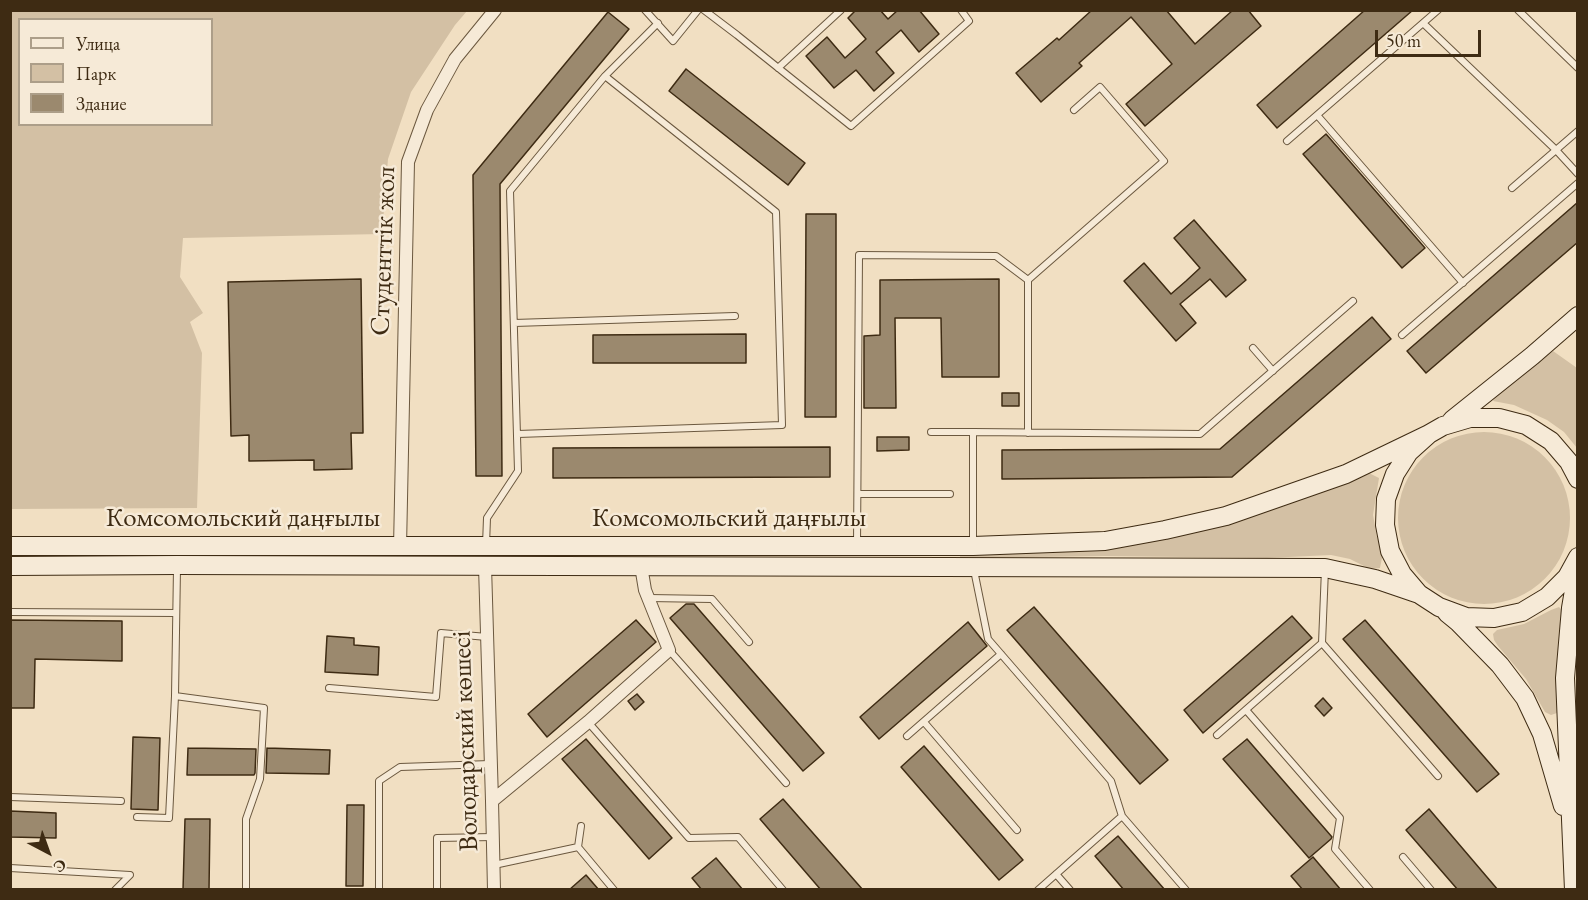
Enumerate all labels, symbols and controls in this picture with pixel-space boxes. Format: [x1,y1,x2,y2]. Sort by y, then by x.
legend [18,18,213,126]
scale bar [1378,18,1484,56]
text: 50 m [1386,29,1421,52]
text: Улица [76,32,120,55]
text: Парк [76,62,116,85]
text: Здание [76,92,126,115]
street label: Студенттік жол [365,166,403,336]
street label: Комсомольский даңғылы [106,503,380,535]
street label: Комсомольский даңғылы [592,503,866,535]
street label: Володарский көшесі [446,630,486,852]
north arrow [18,822,78,882]
text: С [49,854,71,878]

